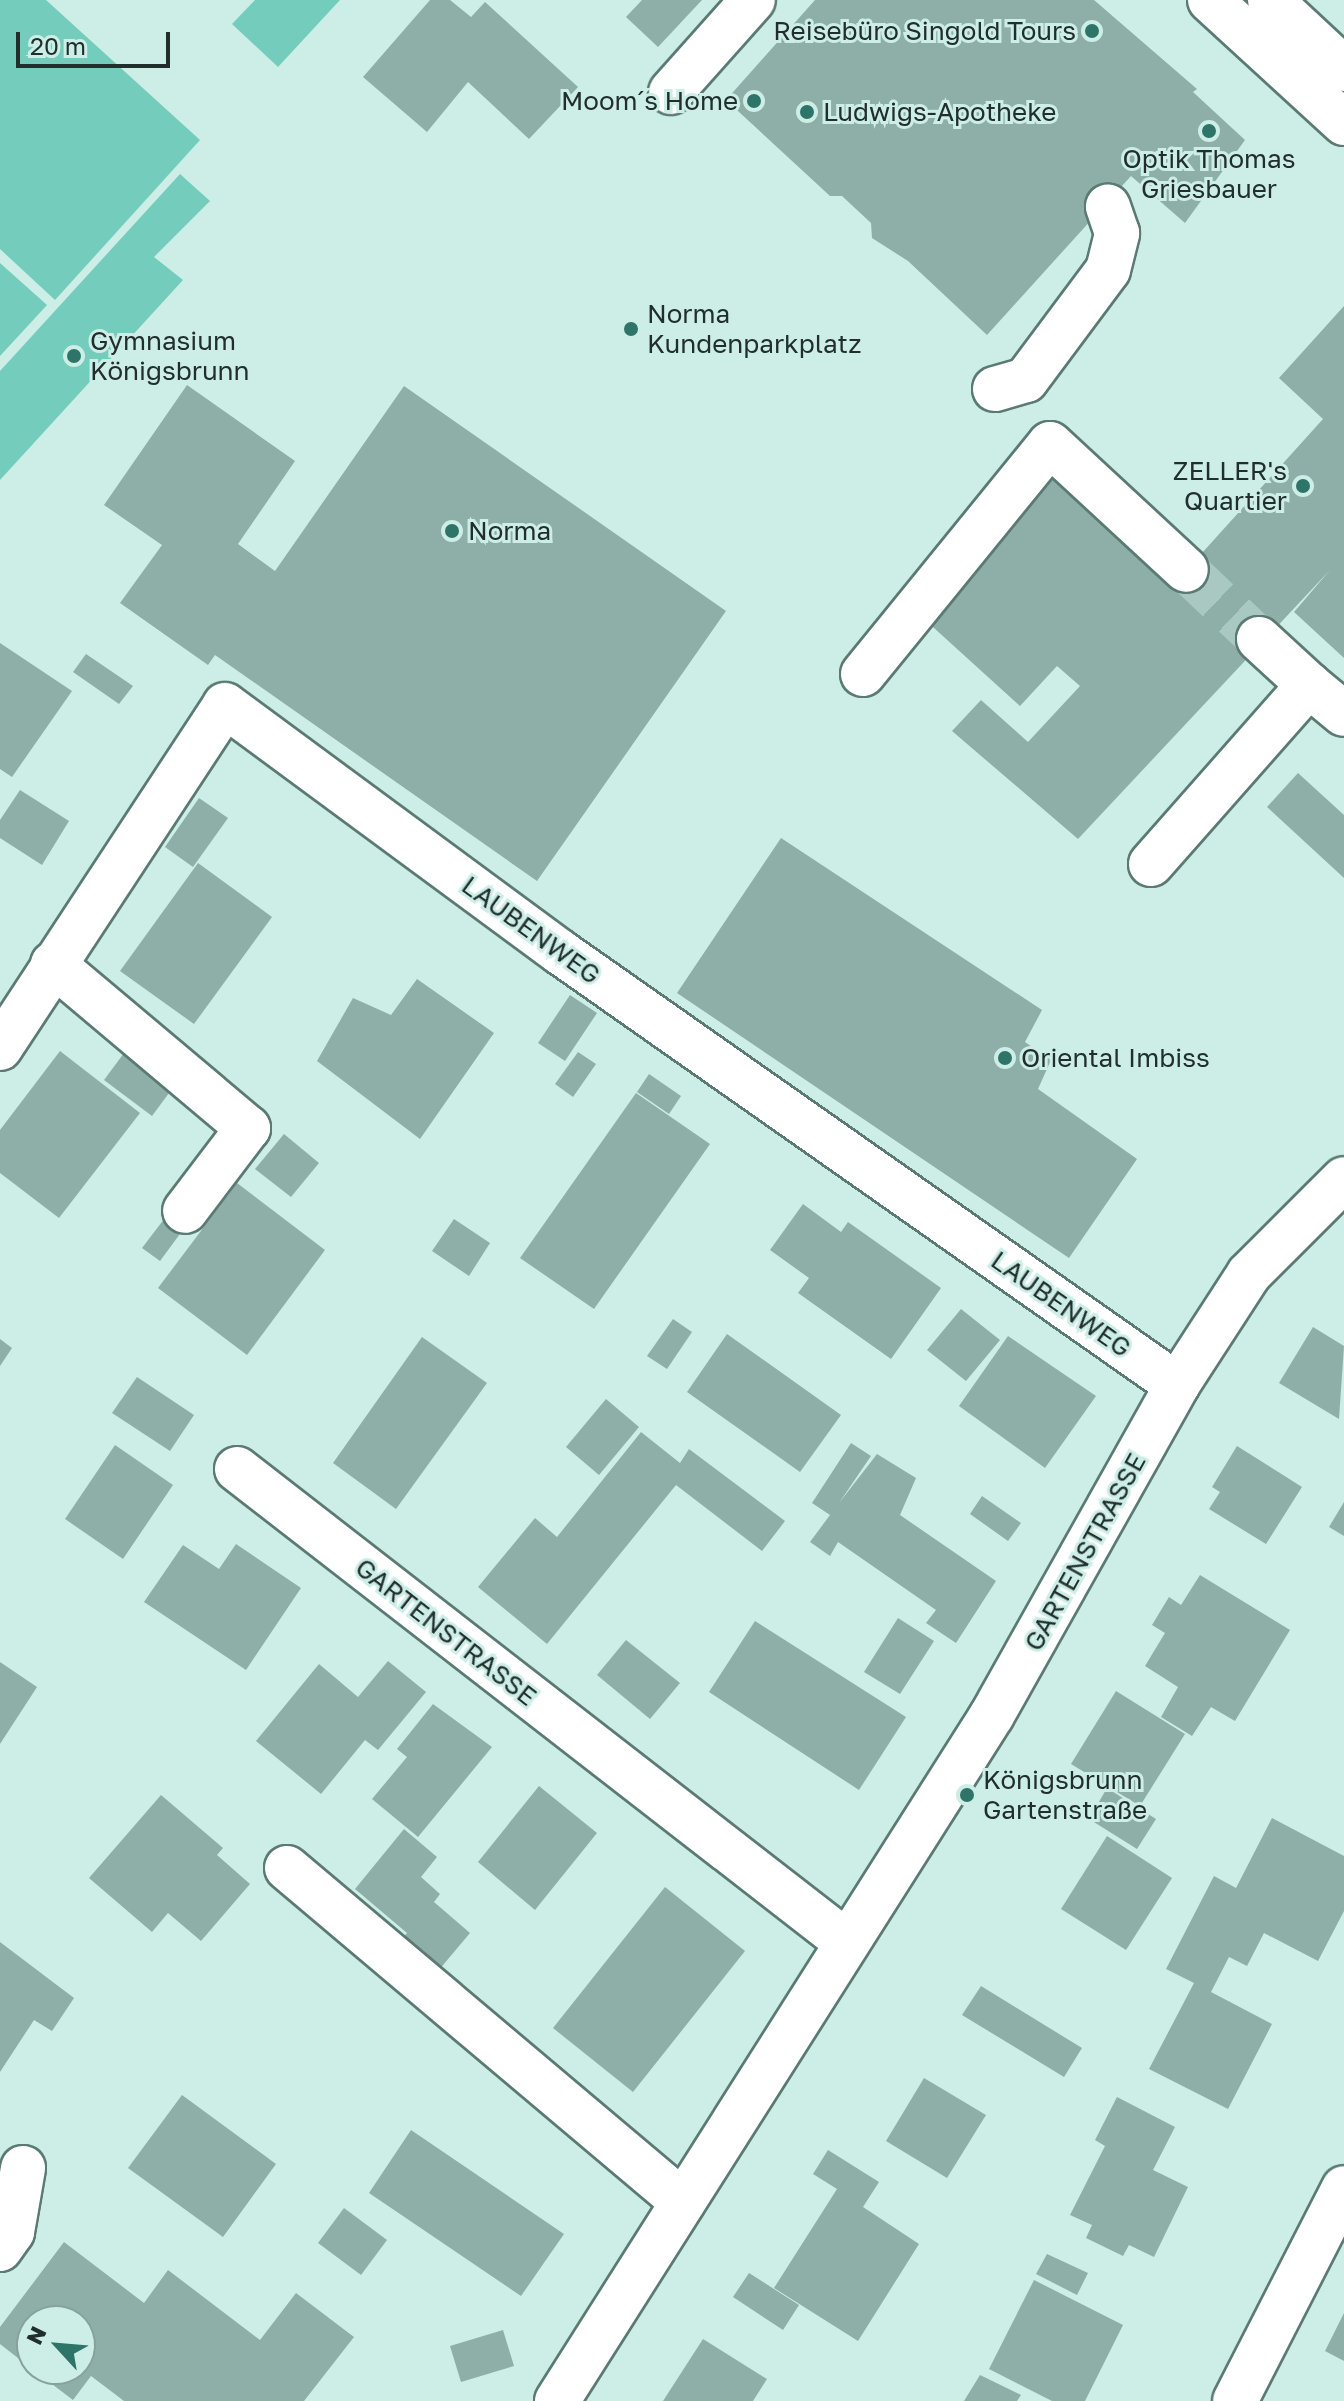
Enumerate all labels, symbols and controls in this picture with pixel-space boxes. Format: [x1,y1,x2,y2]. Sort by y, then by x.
place label: Reisebüro Singold Tours [773,15,1076,47]
scale bar [20,16,174,66]
marker: Reisebüro Singold Tours [1083,22,1101,40]
text: 20 m [30,31,86,60]
place label: Moom´s Home [561,85,738,117]
marker: Moom´s Home [745,92,763,110]
place label: Ludwigs-Apotheke [823,96,1056,128]
marker: Ludwigs-Apotheke [798,103,816,121]
marker: Optik Thomas Griesbauer [1200,122,1218,140]
place label: Optik Thomas Griesbauer [1123,143,1295,204]
place label: Norma Kundenparkplatz [647,298,862,360]
marker: Norma Kundenparkplatz [622,320,640,338]
place label: Gymnasium Königsbrunn [90,325,250,386]
marker: Gymnasium Königsbrunn [65,347,83,365]
place label: ZELLER's Quartier [1173,455,1287,516]
marker: ZELLER's Quartier [1294,477,1312,495]
place label: Norma [468,515,551,547]
marker: Norma [443,522,461,540]
street label: LAUBENWEG [456,869,606,991]
place label: Oriental Imbiss [1021,1042,1210,1074]
marker: Oriental Imbiss [996,1049,1014,1067]
street label: LAUBENWEG [985,1244,1137,1364]
street label: GARTENSTRASSE [1018,1448,1152,1656]
street label: GARTENSTRASSE [349,1552,543,1712]
place label: Königsbrunn Gartenstraße [983,1764,1147,1826]
marker: Königsbrunn Gartenstraße [958,1786,976,1804]
north arrow [16,2305,96,2385]
text: N [20,2322,52,2349]

